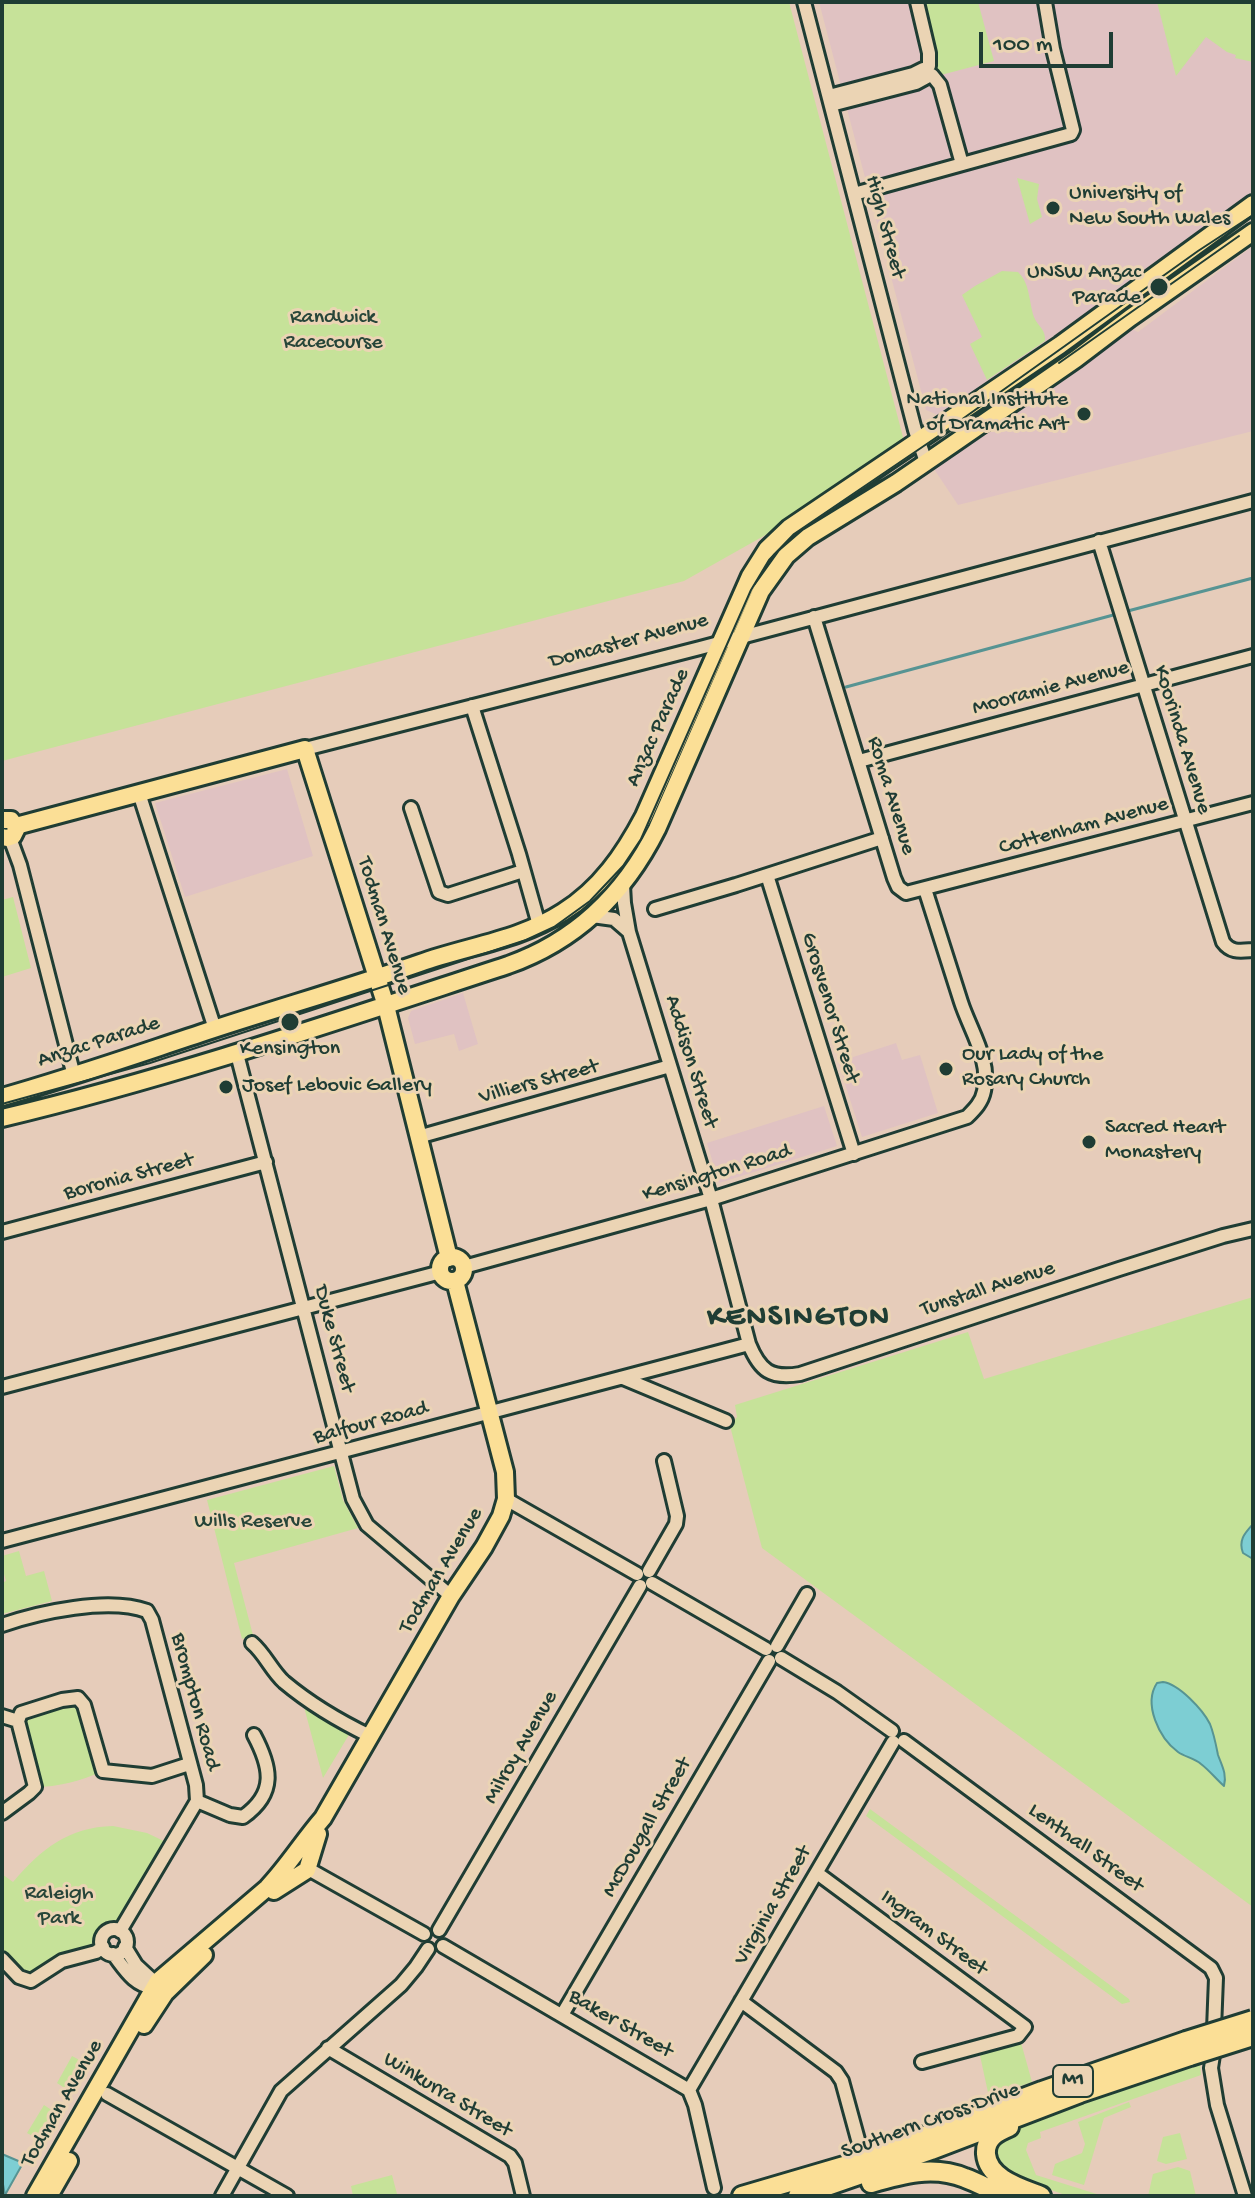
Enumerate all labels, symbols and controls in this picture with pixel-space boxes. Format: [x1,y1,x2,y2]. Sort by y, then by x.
scale bar [983,16,1117,66]
text: 100 m [993,31,1053,60]
street label: High Street [858,173,910,281]
place label: University of New South Wales [1069,182,1230,234]
marker: University of New South Wales [1044,199,1062,217]
place label: UNSW Anzac Parade [1027,261,1141,312]
marker: UNSW Anzac Parade [1148,276,1170,298]
park label: Randwick Racecourse [283,306,383,358]
place label: National Institute of Dramatic Art [906,388,1068,440]
marker: National Institute of Dramatic Art [1075,405,1093,423]
street label: Doncaster Avenue [547,608,711,676]
street label: Mooramie Avenue [970,655,1132,723]
street label: Koorinda Avenue [1146,662,1216,818]
street label: Anzac Parade [621,665,697,791]
street label: Roma Avenue [860,734,920,858]
street label: Cottenham Avenue [996,792,1172,862]
street label: Todman Avenue [350,854,416,998]
street label: Grosvenor Street [794,930,864,1086]
street label: Addison Street [657,992,723,1132]
street label: Anzac Parade [35,1011,163,1075]
marker: Kensington [279,1011,301,1033]
place label: Kensington [240,1037,340,1063]
place label: Our Lady of the Rosary Church [962,1043,1103,1094]
street label: Villiers Street [476,1054,602,1112]
marker: Our Lady of the Rosary Church [937,1060,955,1078]
place label: Josef Lebovic Gallery [242,1074,432,1100]
marker: Josef Lebovic Gallery [217,1078,235,1096]
place label: Sacred Heart Monastery [1105,1116,1225,1168]
marker: Sacred Heart Monastery [1080,1133,1098,1151]
street label: Kensington Road [640,1139,794,1209]
street label: Boronia Street [61,1148,197,1208]
street label: Tunstall Avenue [918,1256,1058,1324]
street label: Duke Street [306,1283,360,1395]
district label: KENSINGTON [707,1301,891,1337]
street label: Balfour Road [311,1396,431,1452]
street label: Todman Avenue [394,1503,490,1639]
park label: Wills Reserve [194,1510,312,1536]
street label: Brompton Road [163,1630,225,1774]
street label: Milroy Avenue [479,1687,565,1809]
street label: McDougall Street [597,1753,699,1903]
street label: Lenthall Street [1022,1798,1148,1900]
street label: Virginia Street [729,1842,819,1970]
park label: Raleigh Park [24,1882,94,1934]
street label: Ingram Street [874,1885,992,1983]
street label: Baker Street [563,1984,677,2066]
street label: Todman Avenue [16,2036,110,2172]
street label: Winkurra Street [378,2047,516,2145]
road number: M1 [1053,2065,1093,2097]
street label: Southern Cross Drive [838,2077,1024,2167]

